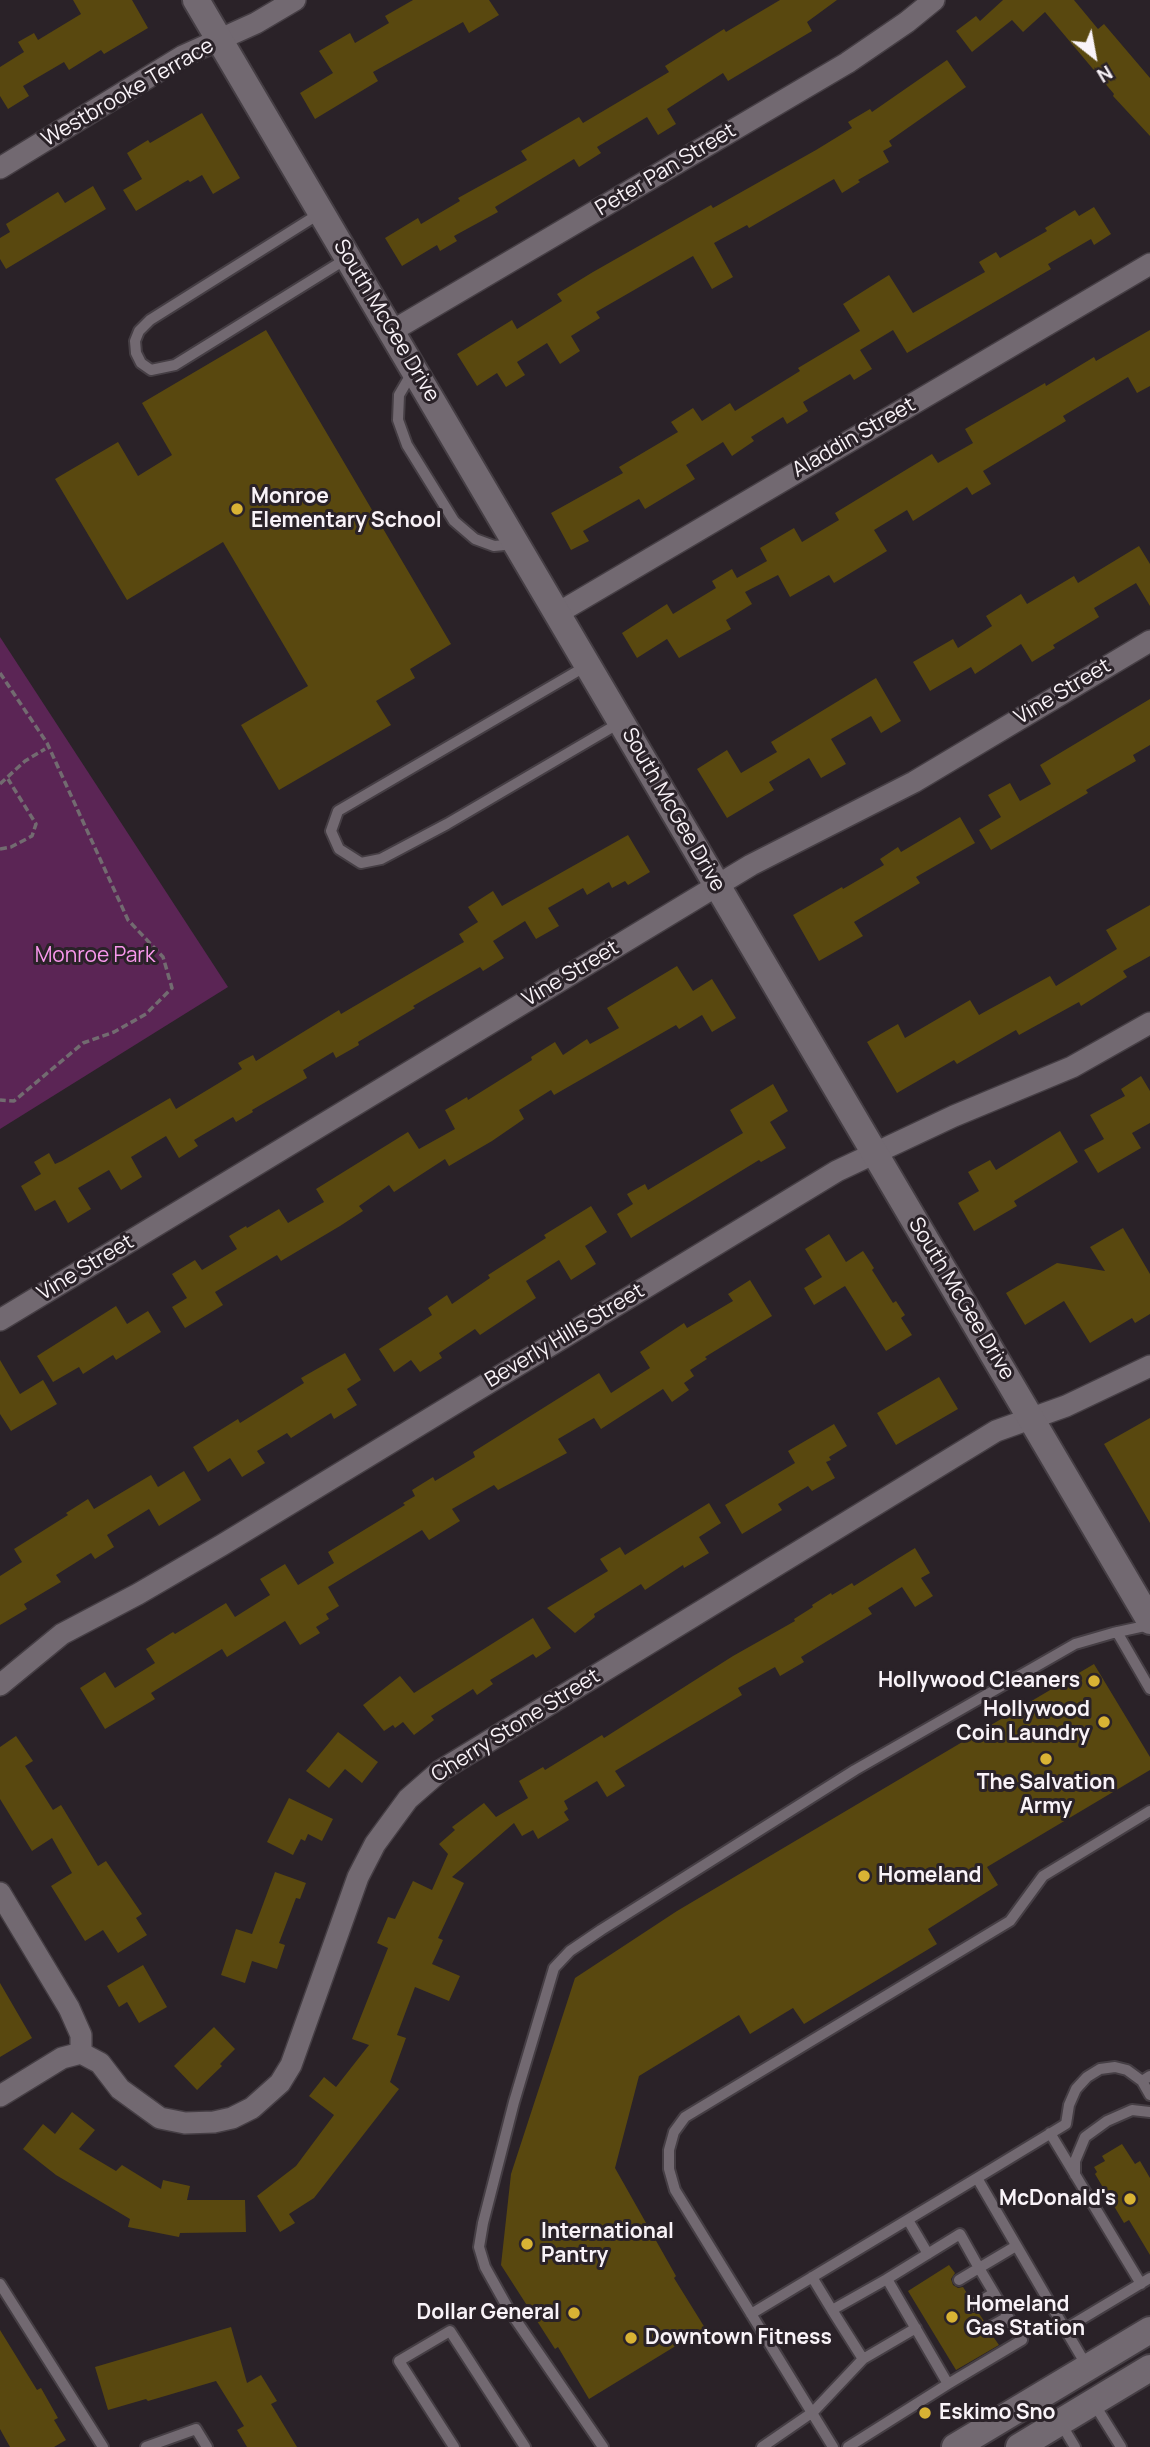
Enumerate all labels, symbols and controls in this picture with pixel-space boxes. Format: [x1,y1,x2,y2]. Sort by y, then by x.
north arrow [1059,21,1129,91]
street label: Westbrooke Terrace [37,33,219,153]
text: N [1092,59,1117,89]
street label: Peter Pan Street [591,118,741,222]
street label: South McGee Drive [328,235,444,407]
street label: Aladdin Street [788,393,920,483]
place label: Monroe Elementary School [251,484,442,534]
marker: Monroe Elementary School [229,501,245,517]
street label: Vine Street [1010,653,1116,731]
street label: South McGee Drive [616,724,730,896]
street label: Vine Street [518,935,624,1013]
park label: Monroe Park [35,943,155,969]
street label: South McGee Drive [903,1213,1019,1385]
street label: Vine Street [33,1229,139,1307]
street label: Beverly Hills Street [481,1279,649,1393]
street label: Cherry Stone Street [427,1664,605,1788]
place label: Hollywood Cleaners [878,1668,1080,1694]
marker: Hollywood Cleaners [1086,1673,1102,1689]
place label: Hollywood Coin Laundry [956,1697,1090,1747]
marker: Hollywood Coin Laundry [1096,1714,1112,1730]
marker: The Salvation Army [1038,1751,1054,1767]
place label: The Salvation Army [977,1770,1115,1820]
place label: Homeland [878,1863,981,1889]
marker: Homeland [856,1868,872,1884]
place label: McDonald's [999,2186,1116,2212]
marker: McDonald's [1122,2191,1138,2207]
place label: International Pantry [541,2219,674,2269]
marker: International Pantry [519,2236,535,2252]
place label: Homeland Gas Station [966,2292,1085,2342]
place label: Dollar General [416,2300,560,2326]
marker: Dollar General [566,2305,582,2321]
marker: Homeland Gas Station [944,2309,960,2325]
place label: Downtown Fitness [645,2325,832,2351]
marker: Downtown Fitness [623,2330,639,2346]
place label: Eskimo Sno [939,2400,1055,2426]
marker: Eskimo Sno [917,2405,933,2421]

